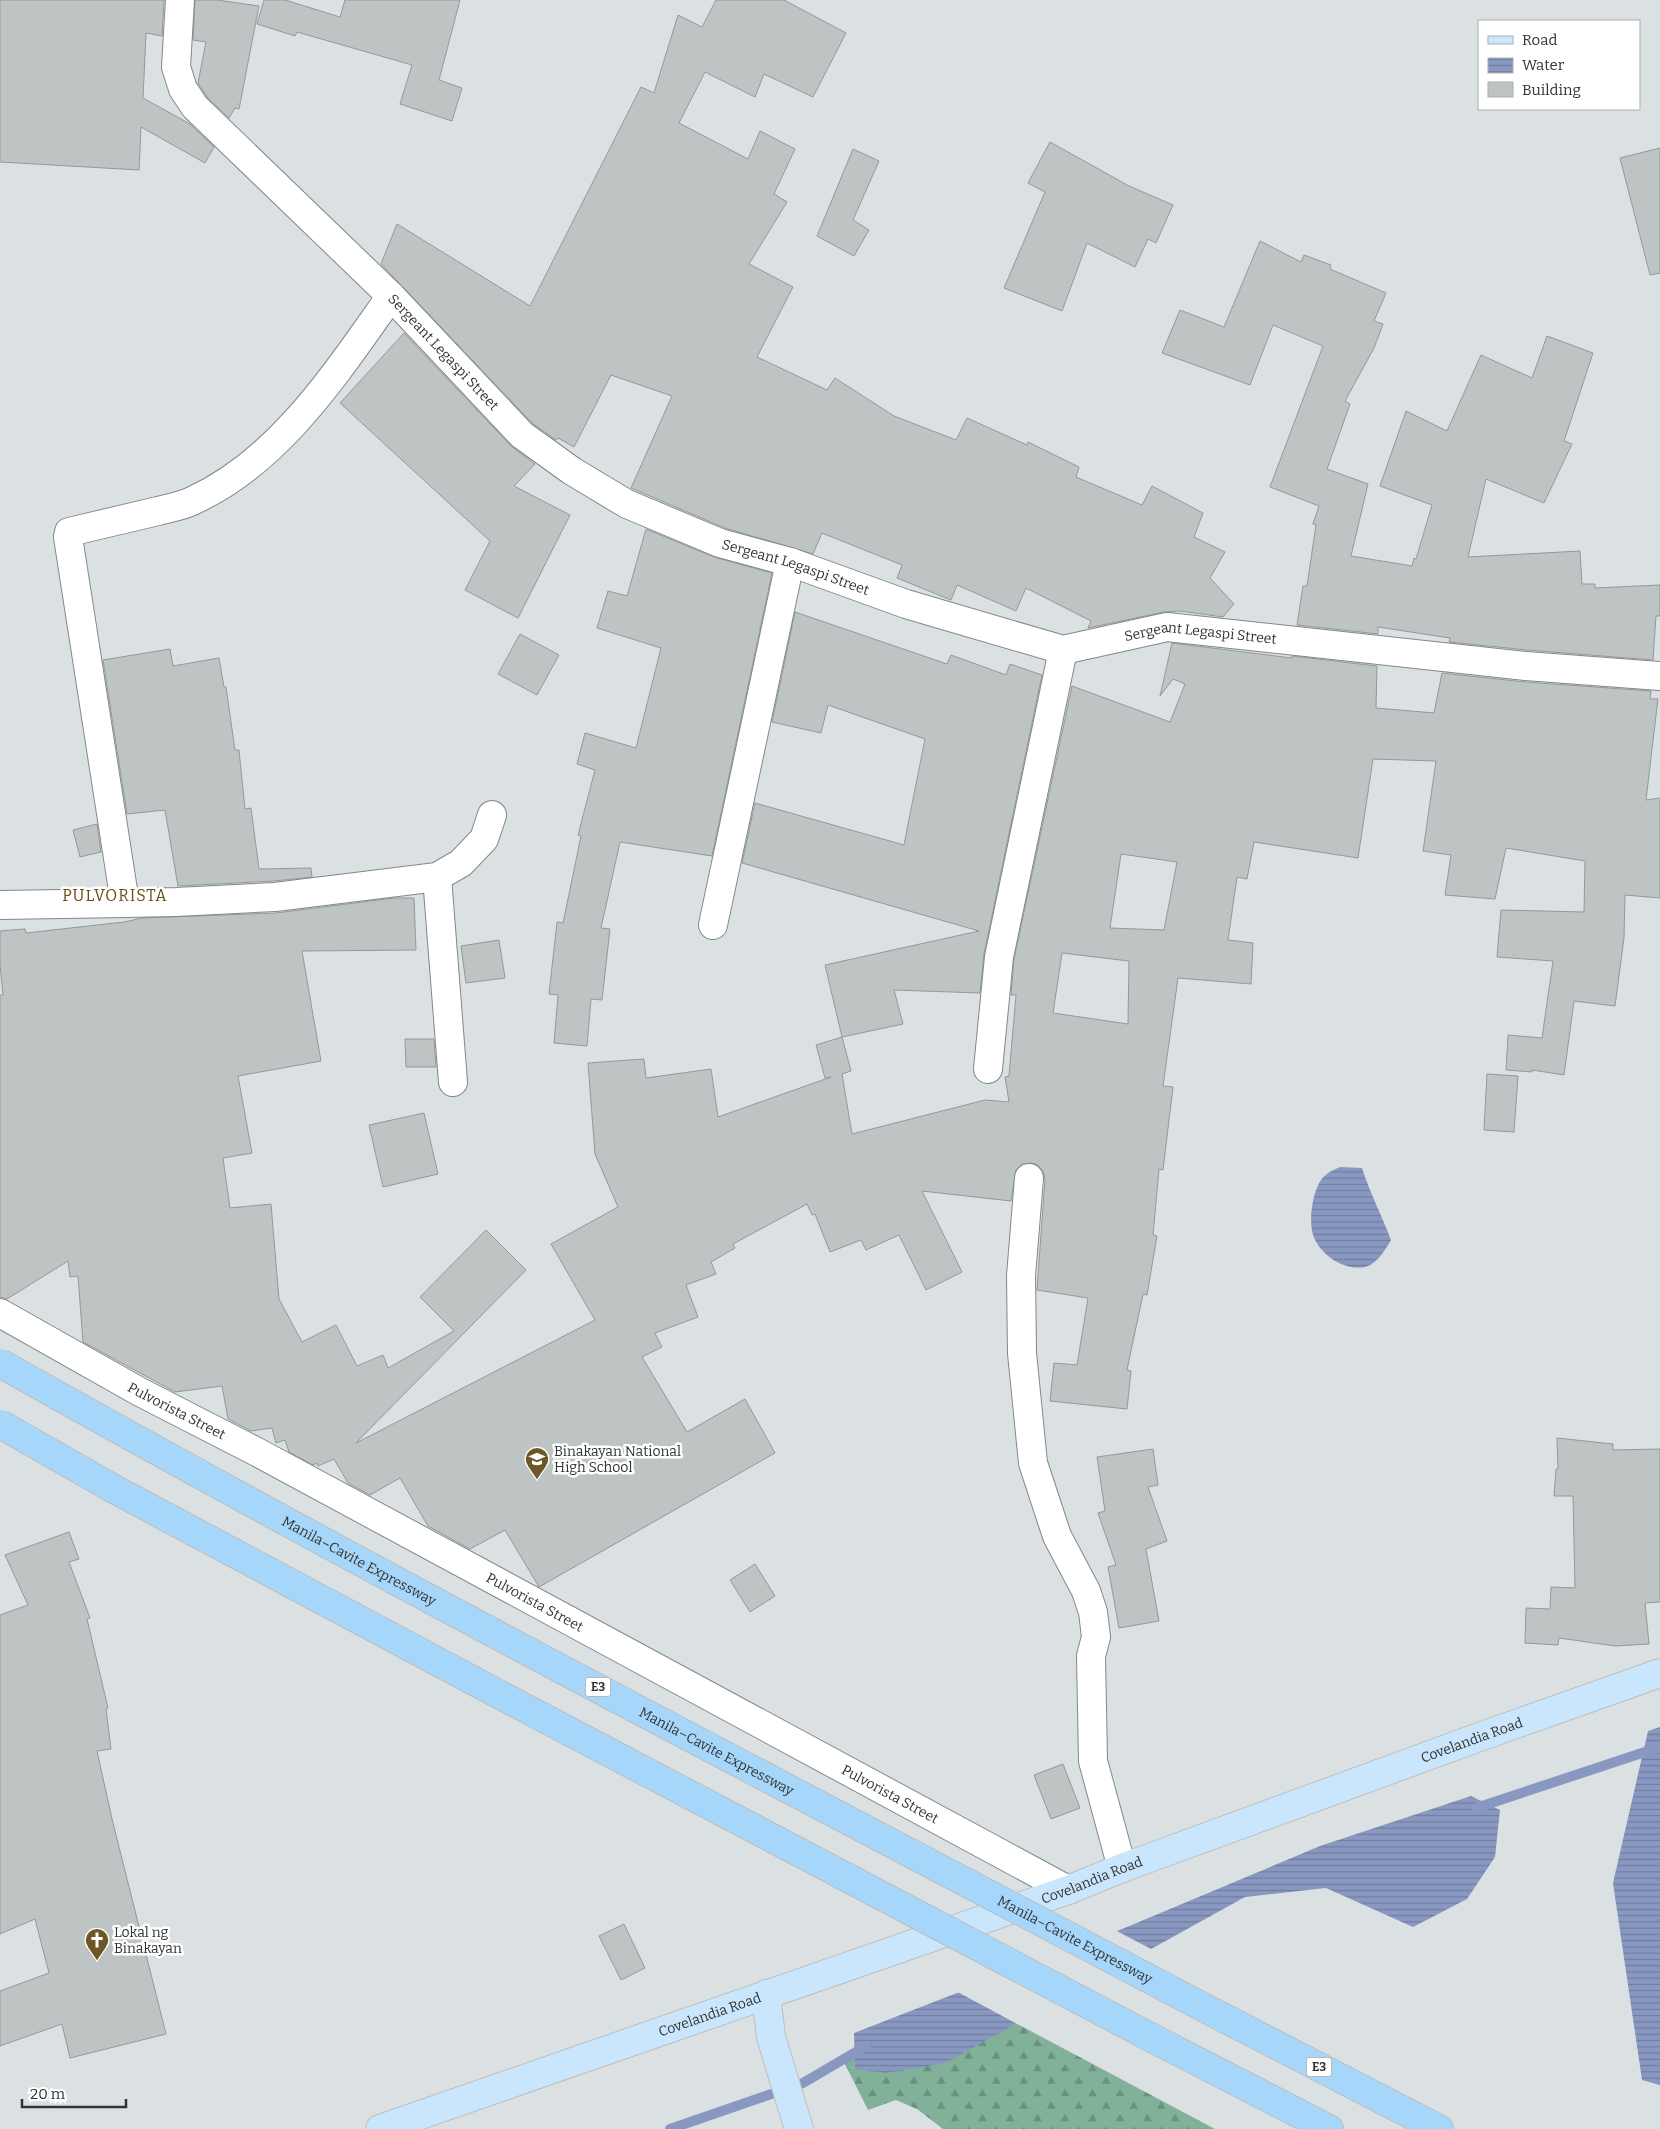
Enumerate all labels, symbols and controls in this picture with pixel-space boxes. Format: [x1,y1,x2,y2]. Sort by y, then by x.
legend [1478,20,1640,110]
text: Road [1522,31,1557,49]
text: Water [1522,56,1565,74]
text: Building [1522,81,1581,99]
street label: Sergeant Legaspi Street [384,290,502,414]
street label: Sergeant Legaspi Street [720,536,871,599]
street label: Sergeant Legaspi Street [1123,619,1277,648]
district label: PULVORISTA [62,886,168,905]
street label: Pulvorista Street [125,1379,228,1443]
place label: Binakayan National High School [554,1443,681,1476]
school or university icon: Binakayan National High School [524,1446,550,1480]
street label: Manila–Cavite Expressway [279,1513,439,1610]
street label: Pulvorista Street [483,1569,586,1636]
road number: E3 [586,1678,610,1696]
street label: Manila–Cavite Expressway [636,1704,797,1800]
street label: Covelandia Road [1418,1714,1525,1767]
street label: Pulvorista Street [839,1761,942,1828]
street label: Covelandia Road [1039,1853,1145,1908]
street label: Manila–Cavite Expressway [994,1892,1156,1988]
place label: Lokal ng Binakayan [114,1924,182,1957]
church icon: Lokal ng Binakayan [84,1927,110,1961]
street label: Covelandia Road [656,1989,763,2041]
road number: E3 [1306,2058,1332,2076]
scale bar [22,2076,126,2108]
text: 20 m [30,2085,66,2103]

